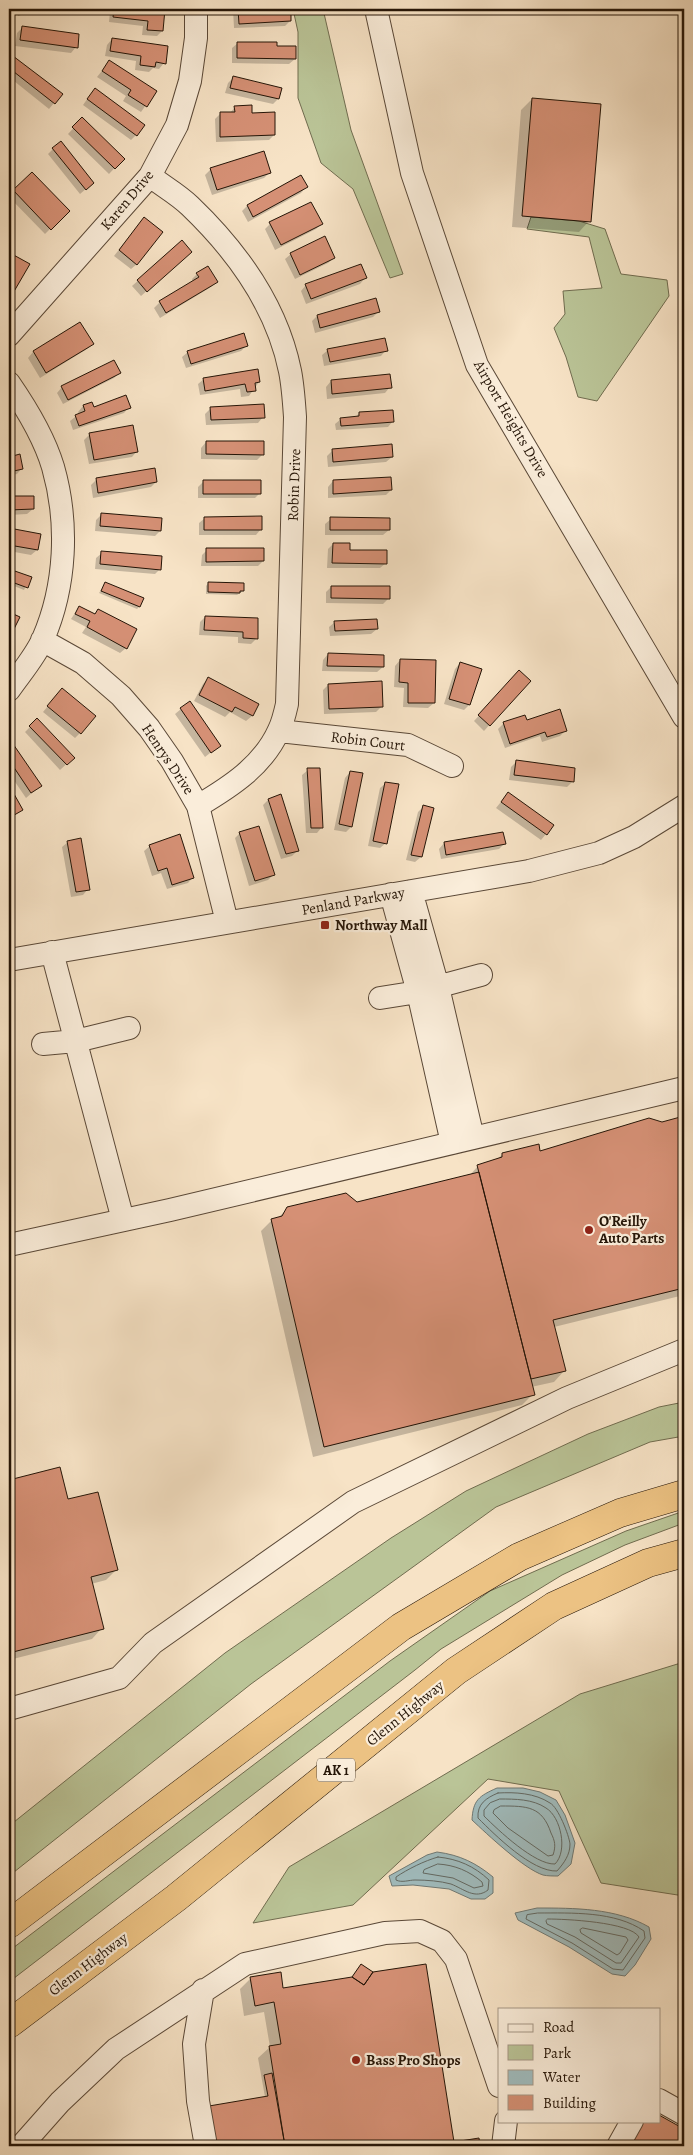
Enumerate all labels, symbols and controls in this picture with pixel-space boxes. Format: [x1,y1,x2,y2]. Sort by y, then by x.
street label: Karen Drive [96,165,158,235]
street label: Airport Heights Drive [469,356,553,482]
street label: Robin Drive [283,448,305,522]
street label: Henrys Drive [137,720,199,799]
street label: Robin Court [330,727,406,755]
street label: Penland Parkway [300,882,406,920]
place label: Northway Mall [335,915,428,935]
marker: Northway Mall [319,919,331,931]
place label: O'Reilly Auto Parts [598,1211,664,1248]
marker: O'Reilly Auto Parts [583,1224,595,1236]
street label: Glenn Highway [362,1675,448,1750]
road number: AK 1 [317,1758,355,1782]
street label: Glenn Highway [44,1928,132,2000]
legend [498,2008,660,2122]
text: Road [543,2017,575,2037]
text: Park [543,2043,572,2063]
place label: Bass Pro Shops [366,2050,461,2070]
marker: Bass Pro Shops [350,2054,362,2066]
text: Water [542,2067,580,2087]
text: Building [543,2093,596,2113]

